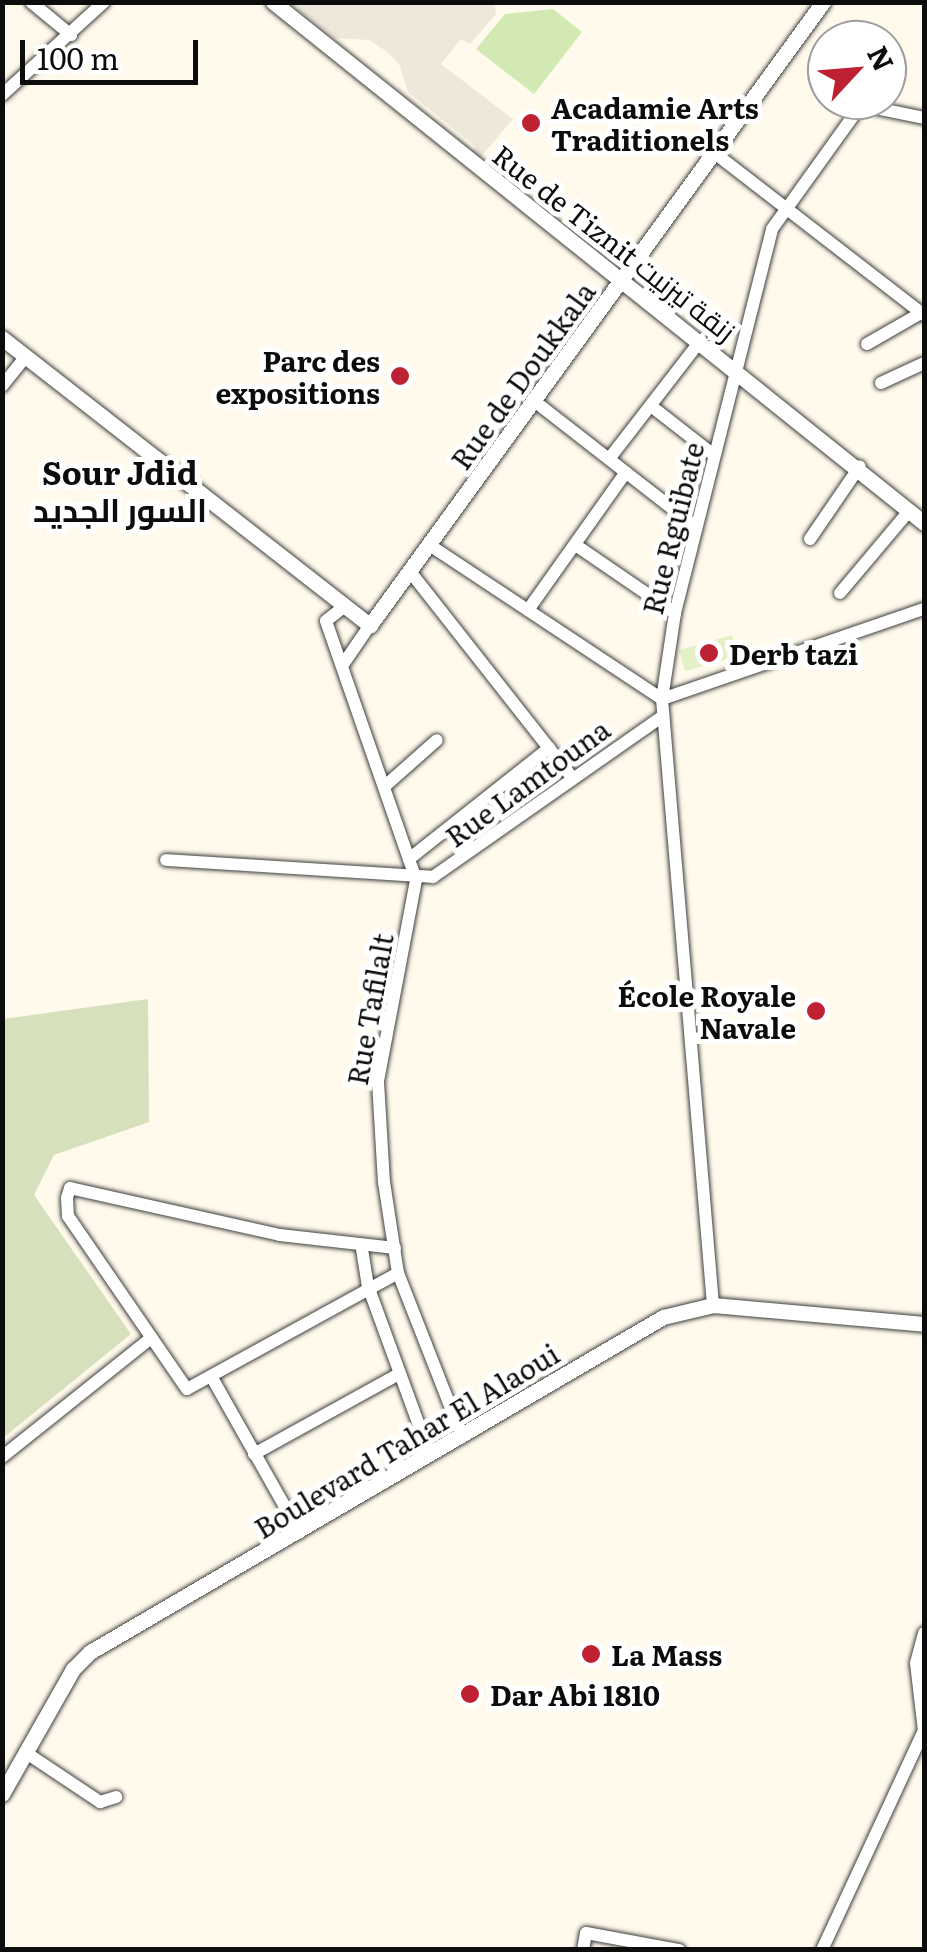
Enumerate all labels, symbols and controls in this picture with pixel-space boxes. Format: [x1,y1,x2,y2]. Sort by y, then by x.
scale bar [25,20,202,82]
north arrow [807,20,907,120]
text: 100 m [37,35,119,79]
text: N [858,38,906,77]
place label: Acadamie Arts Traditionels [551,90,759,156]
marker: Acadamie Arts Traditionels [520,112,542,134]
street label: Rue de Tiznit زنقة تيزنيت [487,137,743,347]
street label: Rue de Doukkala [443,275,601,475]
place label: Parc des expositions [215,343,380,409]
marker: Parc des expositions [389,365,411,387]
street label: Rue Rguibate [634,438,710,618]
district label: Sour Jdid السور الجديد [33,453,207,528]
place label: Derb tazi [729,636,858,670]
marker: Derb tazi [698,642,720,664]
street label: Rue Lamtouna [438,711,616,853]
street label: Rue Tafilalt [339,930,399,1088]
place label: École Royale Navale [617,978,796,1044]
marker: École Royale Navale [805,1000,827,1022]
street label: Boulevard Tahar El Alaoui [248,1336,564,1544]
place label: La Mass [611,1637,722,1671]
marker: La Mass [580,1643,602,1665]
place label: Dar Abi 1810 [490,1677,660,1711]
marker: Dar Abi 1810 [459,1683,481,1705]

